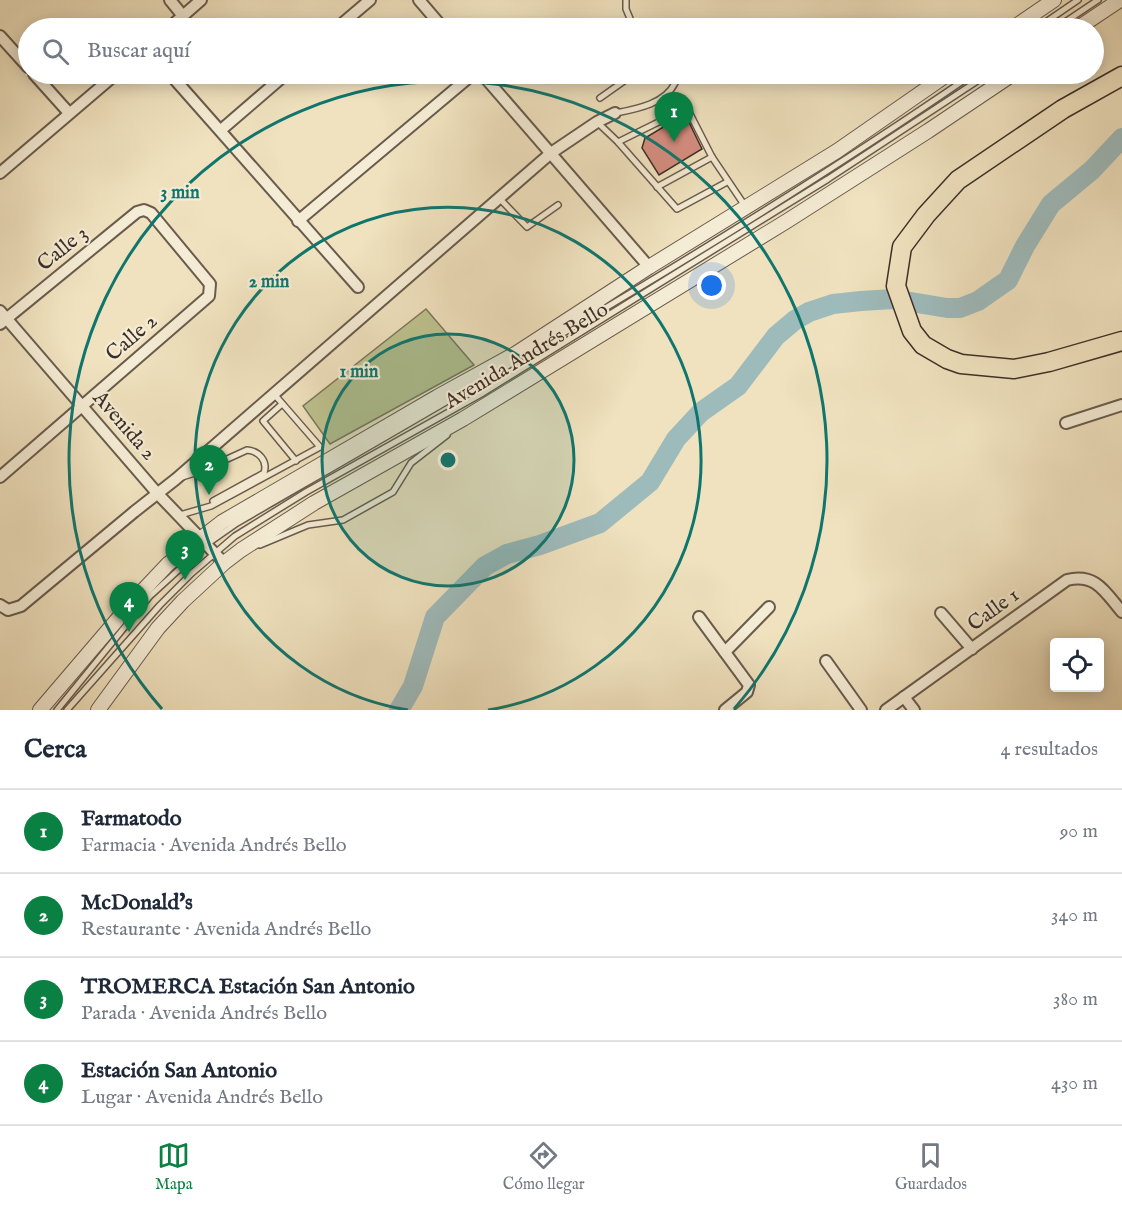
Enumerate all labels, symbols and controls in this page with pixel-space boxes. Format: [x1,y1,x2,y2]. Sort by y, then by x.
search box [18,18,1104,84]
icon: search [39,35,72,68]
text: Buscar aquí [87,37,190,65]
pin: 1 [654,92,694,142]
text: 3 min [161,182,200,205]
street label: Calle 3 [32,221,94,278]
text: 2 min [249,271,290,294]
your location [697,271,726,300]
street label: Avenida Andrés Bello [439,297,614,416]
street label: Calle 2 [101,308,163,368]
text: 1 min [340,361,379,384]
street label: Avenida 2 [85,385,162,467]
pin: 2 [190,446,228,495]
centre of rings [438,450,458,470]
pin: 3 [166,530,204,580]
pin: 4 [110,582,148,632]
street label: Calle 1 [963,582,1025,638]
map controls [1050,638,1104,692]
button: locate [1050,638,1104,692]
text: Cerca [24,733,86,766]
text: 4 resultados [1000,737,1098,762]
text: Farmatodo [81,805,182,833]
text: 1 [40,819,47,844]
text: 90 m [1060,819,1098,844]
text: Farmacia · Avenida Andrés Bello [81,833,347,858]
text: McDonald's [81,889,193,917]
text: 2 [39,903,48,928]
text: 340 m [1051,903,1098,928]
text: Restaurante · Avenida Andrés Bello [81,917,371,942]
text: TROMERCA Estación San Antonio [81,973,415,1001]
text: 3 [40,987,47,1012]
text: 380 m [1053,987,1098,1012]
text: Parada · Avenida Andrés Bello [81,1001,327,1026]
text: Estación San Antonio [81,1057,277,1085]
text: 4 [39,1071,48,1096]
text: 430 m [1051,1071,1098,1096]
text: Lugar · Avenida Andrés Bello [81,1085,323,1110]
tab: Mapa [155,1139,193,1195]
tab: Cómo llegar [503,1139,585,1195]
tab: Guardados [895,1139,967,1195]

